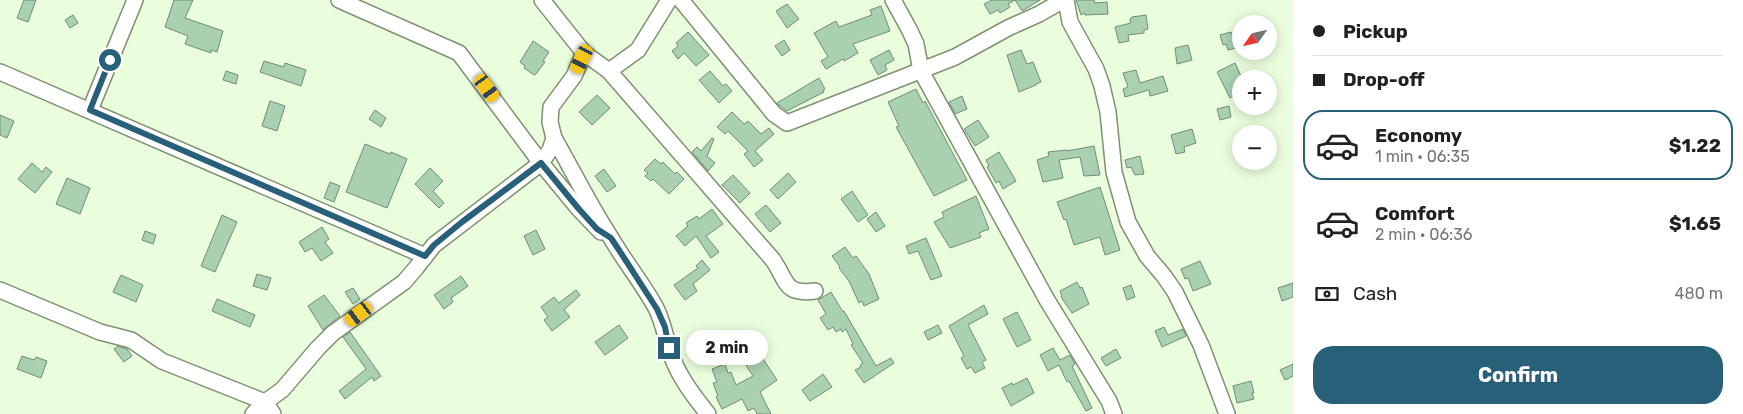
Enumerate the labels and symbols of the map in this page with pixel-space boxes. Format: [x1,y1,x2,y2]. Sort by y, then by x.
north arrow [1232,15,1278,60]
car [568,42,595,76]
route start [99,49,121,71]
car [472,71,501,105]
car [342,299,375,329]
callout: 2 min [686,330,769,366]
route end [658,337,680,359]

